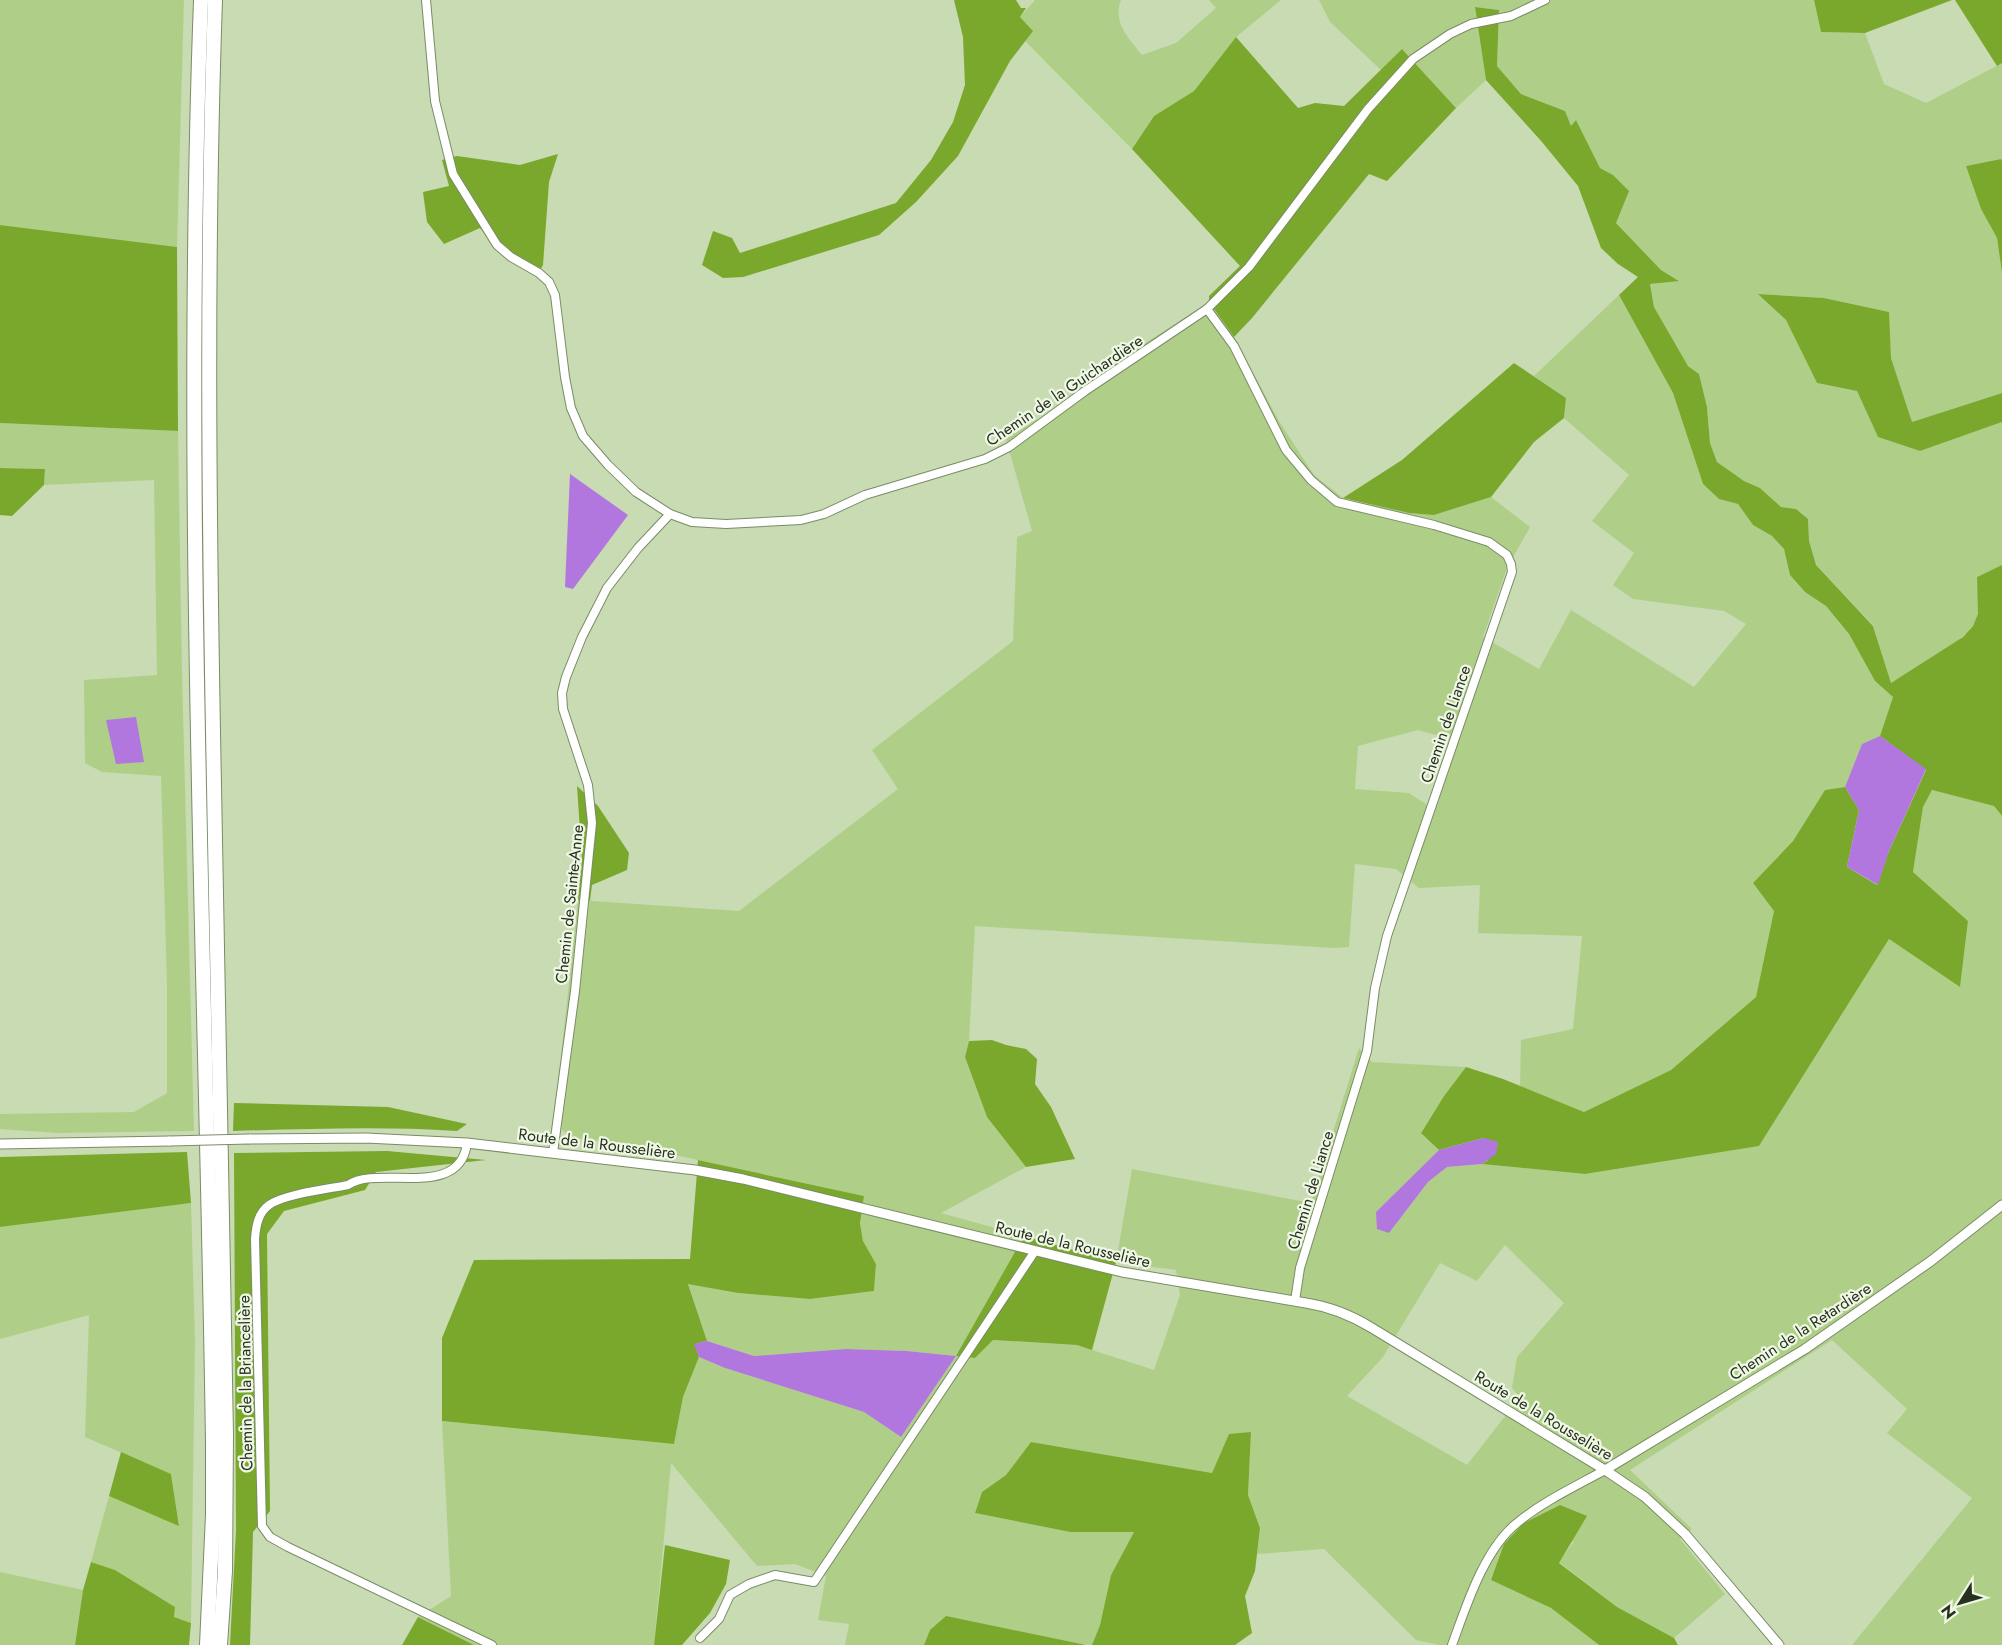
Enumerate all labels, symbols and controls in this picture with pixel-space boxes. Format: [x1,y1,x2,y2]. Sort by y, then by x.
street label: Chemin de la Guichardière [981,329,1147,452]
street label: Chemin de Liance [1415,662,1476,786]
street label: Chemin de Sainte-Anne [550,823,589,985]
street label: Route de la Rousselière [517,1122,677,1165]
street label: Chemin de Liance [1282,1128,1339,1252]
street label: Route de la Rousselière [993,1215,1153,1273]
street label: Chemin de la Retardière [1725,1277,1876,1386]
street label: Chemin de la Briancelière [232,1295,259,1471]
street label: Route de la Rousselière [1470,1365,1617,1466]
north arrow [1930,1573,1990,1633]
text: N [1935,1600,1961,1624]

